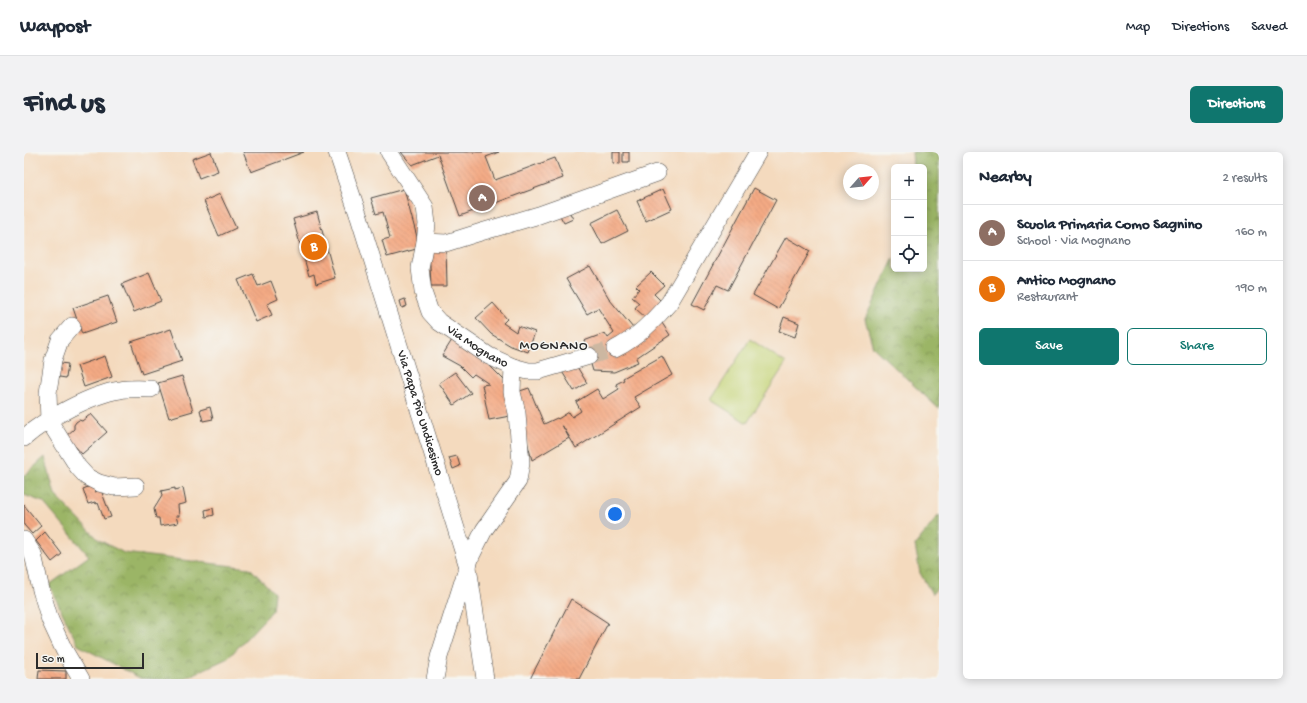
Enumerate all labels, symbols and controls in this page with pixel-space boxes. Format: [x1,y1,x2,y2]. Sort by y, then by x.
text: Waypost [20,16,90,39]
text: Map [1126,19,1150,36]
text: Directions [1172,19,1229,36]
text: Saved [1251,19,1287,36]
button: Directions [1190,86,1283,123]
text: Find us [24,88,104,121]
north arrow [843,164,879,200]
map controls [891,164,927,272]
button: + [891,164,927,200]
text: Nearby [979,168,1032,188]
text: 2 results [1222,171,1267,186]
pin: A [469,183,495,213]
button: − [891,200,927,236]
text: Scuola Primaria Como Sagnino [1017,216,1202,234]
text: A [988,225,996,240]
text: 160 m [1235,225,1267,240]
pin: B [301,232,327,262]
text: School · Via Mognano [1017,234,1131,249]
button: locate [891,236,927,272]
text: Antico Mognano [1017,272,1116,290]
text: B [989,281,995,296]
text: 190 m [1236,281,1267,296]
text: Restaurant [1017,290,1077,305]
street label: Via Mognano [443,321,511,371]
button: Save [979,328,1119,365]
button: Share [1127,328,1267,365]
district label: MOGNANO [520,338,588,355]
street label: Via Papa Pio Undicesimo [393,348,447,478]
your location [605,504,625,524]
scale bar [36,651,144,670]
text: 50 m [42,654,64,666]

